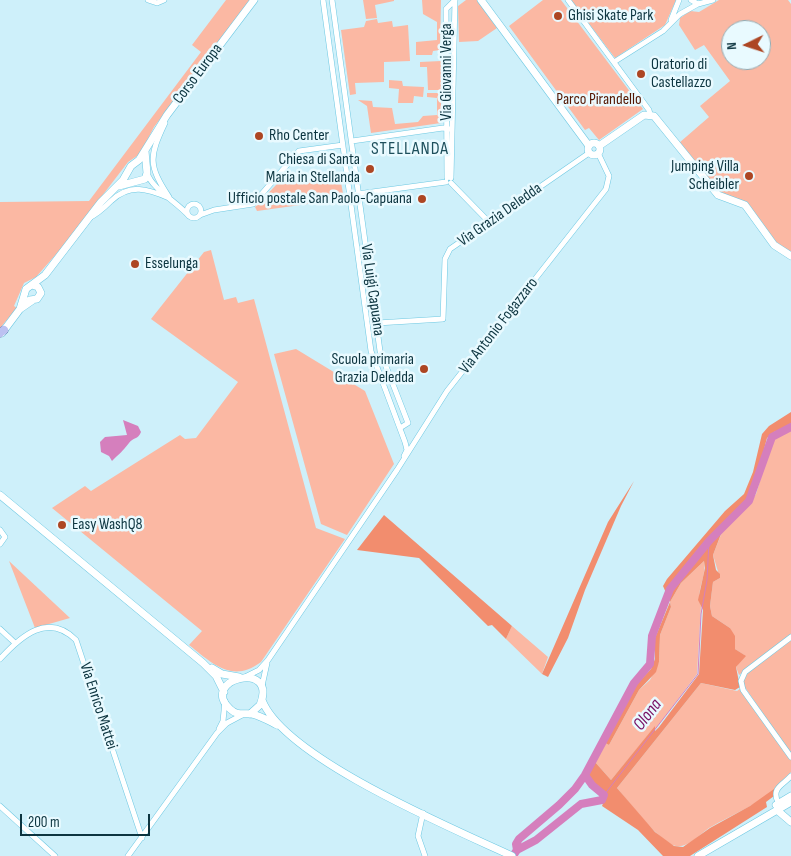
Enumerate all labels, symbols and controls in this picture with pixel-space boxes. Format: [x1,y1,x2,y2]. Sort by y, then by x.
place label: Ghisi Skate Park [568,6,653,26]
marker: Ghisi Skate Park [552,10,564,22]
north arrow [721,20,771,70]
street label: Via Giovanni Verga [437,23,457,121]
street label: Corso Europa [169,40,227,108]
text: N [723,42,740,50]
place label: Oratorio di Castellazzo [651,55,712,93]
marker: Oratorio di Castellazzo [635,68,647,80]
park label: Parco Pirandello [556,90,642,110]
place label: Rho Center [269,126,329,146]
marker: Rho Center [253,130,265,142]
district label: STELLANDA [370,138,450,160]
place label: Chiesa di Santa Maria in Stellanda [266,150,360,188]
place label: Jumping Villa Scheibler [671,157,739,195]
marker: Chiesa di Santa Maria in Stellanda [364,163,376,175]
marker: Jumping Villa Scheibler [743,170,755,182]
street label: Via Grazia Deledda [454,179,546,251]
place label: Ufficio postale San Paolo-Capuana [228,189,412,209]
marker: Ufficio postale San Paolo-Capuana [416,193,428,205]
street label: Via Luigi Capuana [356,243,388,337]
place label: Esselunga [145,254,198,274]
marker: Esselunga [129,258,141,270]
street label: Via Antonio Fogazzaro [455,274,543,378]
place label: Scuola primaria Grazia Deledda [331,350,414,388]
marker: Scuola primaria Grazia Deledda [418,363,430,375]
place label: Easy WashQ8 [72,515,143,535]
marker: Easy WashQ8 [56,519,68,531]
street label: Via Enrico Mattei [75,660,121,752]
water label: Olona [629,695,667,735]
scale bar [22,804,152,836]
text: 200 m [28,813,60,832]

